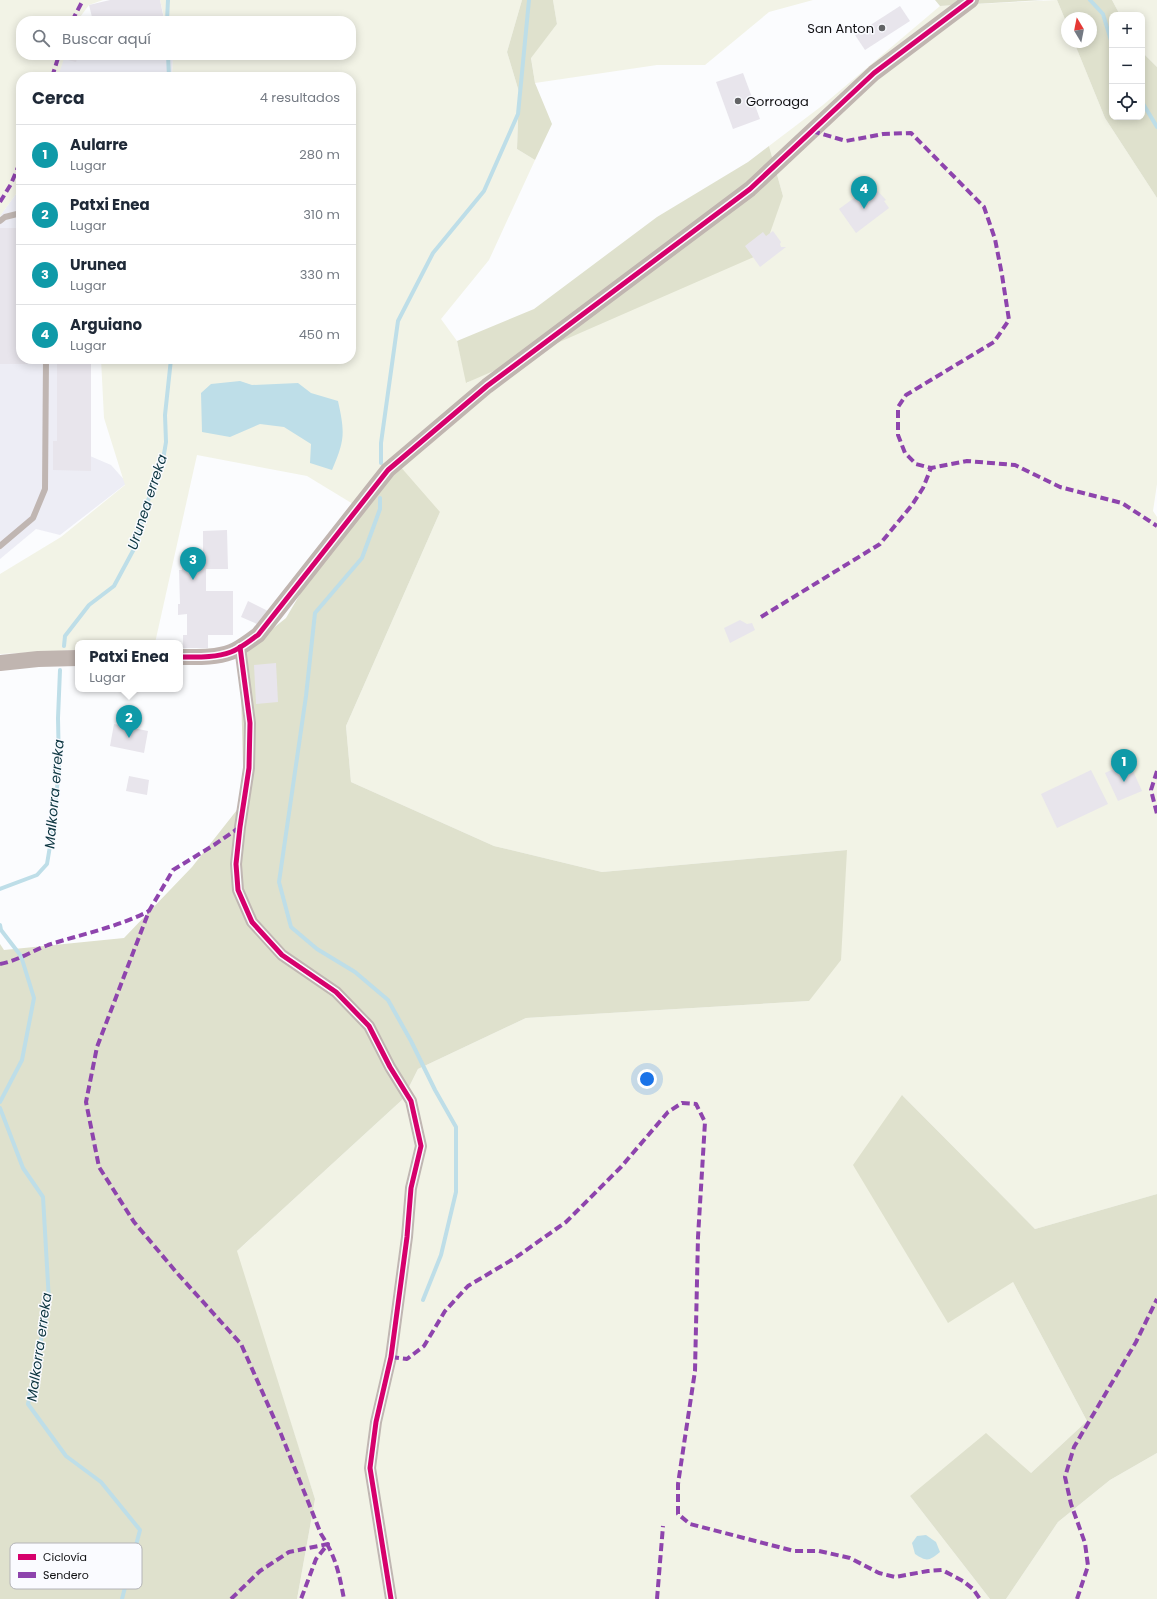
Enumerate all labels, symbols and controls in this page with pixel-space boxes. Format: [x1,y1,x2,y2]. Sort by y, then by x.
north arrow [1061,12,1097,48]
map controls [1109,12,1145,120]
button: + [1109,12,1145,48]
search box [16,16,356,60]
place label: San Anton [807,19,874,38]
marker: San Anton [877,23,887,33]
icon: search [30,27,52,49]
text: Buscar aquí [62,28,151,49]
button: − [1109,48,1145,84]
button: locate [1109,84,1145,120]
text: Cerca [32,86,85,110]
text: 4 resultados [260,88,340,107]
place label: Gorroaga [746,92,809,111]
marker: Gorroaga [733,96,743,106]
text: Aularre [70,134,128,155]
text: 1 [43,145,47,164]
text: 280 m [299,145,340,164]
text: Lugar [70,156,106,175]
pin: 4 [851,176,877,209]
text: Patxi Enea [70,194,150,215]
text: 2 [41,205,49,224]
text: 310 m [303,205,340,224]
text: Lugar [70,216,106,235]
text: Urunea [70,254,127,275]
text: 3 [41,265,49,284]
text: 330 m [300,265,340,284]
text: Lugar [70,276,106,295]
text: Arguiano [70,314,142,335]
text: 4 [41,325,49,344]
text: 450 m [299,325,340,344]
text: Lugar [70,336,106,355]
water label: Urunea erreka [122,451,172,552]
pin: 3 [180,547,206,580]
popup [75,640,183,692]
text: Patxi Enea [89,646,169,667]
text: Lugar [89,668,126,687]
pin: 2 [116,705,142,738]
water label: Malkorra erreka [39,738,69,850]
pin: 1 [1111,749,1137,782]
your location [637,1069,657,1089]
water label: Malkorra erreka [21,1291,57,1403]
legend [10,1543,142,1589]
text: Ciclovía [43,1549,87,1565]
text: Sendero [43,1567,89,1583]

